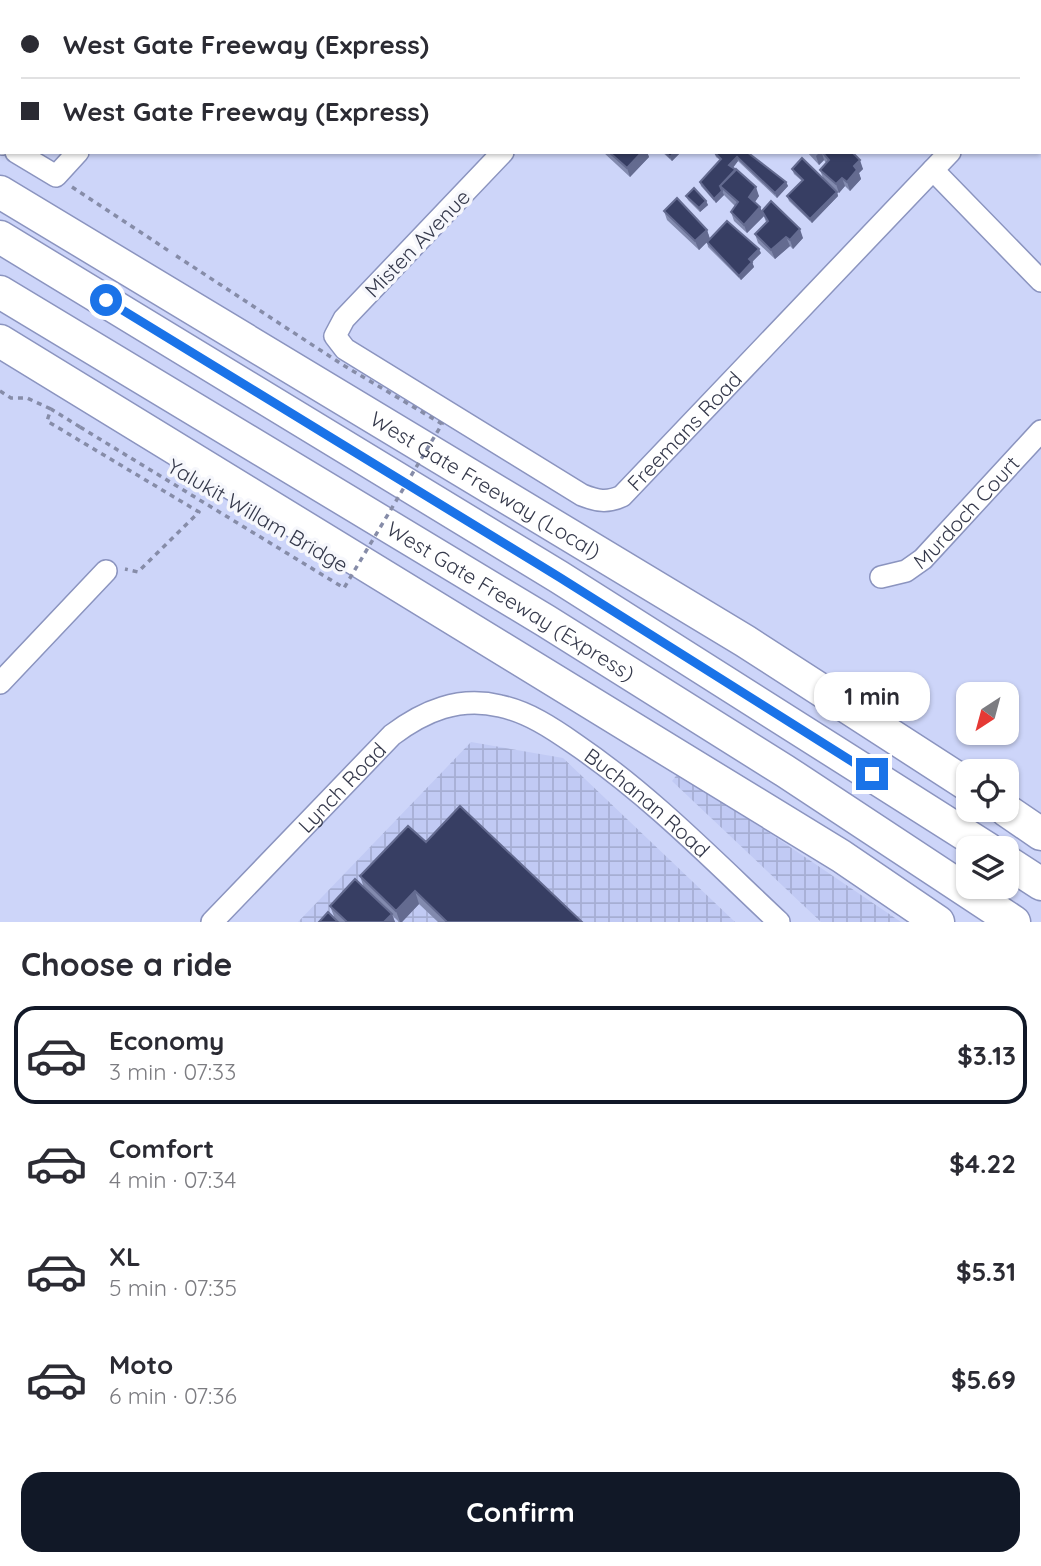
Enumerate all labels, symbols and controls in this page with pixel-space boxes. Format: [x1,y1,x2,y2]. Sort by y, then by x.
text: West Gate Freeway (Express) [63,28,429,61]
text: West Gate Freeway (Express) [63,95,429,128]
street label: Misten Avenue [359,184,475,302]
route start [90,284,122,316]
street label: Freemans Road [621,366,747,496]
street label: West Gate Freeway (Local) [366,405,606,564]
street label: Murdoch Court [908,450,1025,575]
street label: Yalukit Willam Bridge [163,453,353,577]
street label: West Gate Freeway (Express) [382,515,640,687]
callout: 1 min [814,672,930,722]
text: 1 min [844,682,900,711]
north arrow [956,682,1018,746]
map controls [956,682,1019,899]
street label: Lynch Road [292,737,391,838]
street label: Buchanan Road [580,742,715,863]
route end [856,758,888,790]
button: locate [956,759,1019,822]
button: layers [956,836,1019,899]
text: Choose a ride [21,944,233,984]
icon: car [25,1024,88,1087]
text: Economy [109,1024,224,1057]
text: $3.13 [957,1039,1016,1072]
text: 3 min · 07:33 [109,1057,236,1086]
icon: car [25,1132,88,1195]
text: Comfort [109,1132,214,1165]
text: $4.22 [949,1147,1016,1180]
text: 4 min · 07:34 [109,1165,236,1194]
icon: car [25,1240,88,1303]
text: XL [109,1240,141,1273]
text: $5.31 [956,1255,1016,1288]
text: 5 min · 07:35 [109,1273,237,1302]
icon: car [25,1348,88,1411]
text: Moto [109,1348,173,1381]
text: $5.69 [951,1363,1016,1396]
text: 6 min · 07:36 [109,1381,237,1410]
button: Confirm [21,1472,1020,1552]

